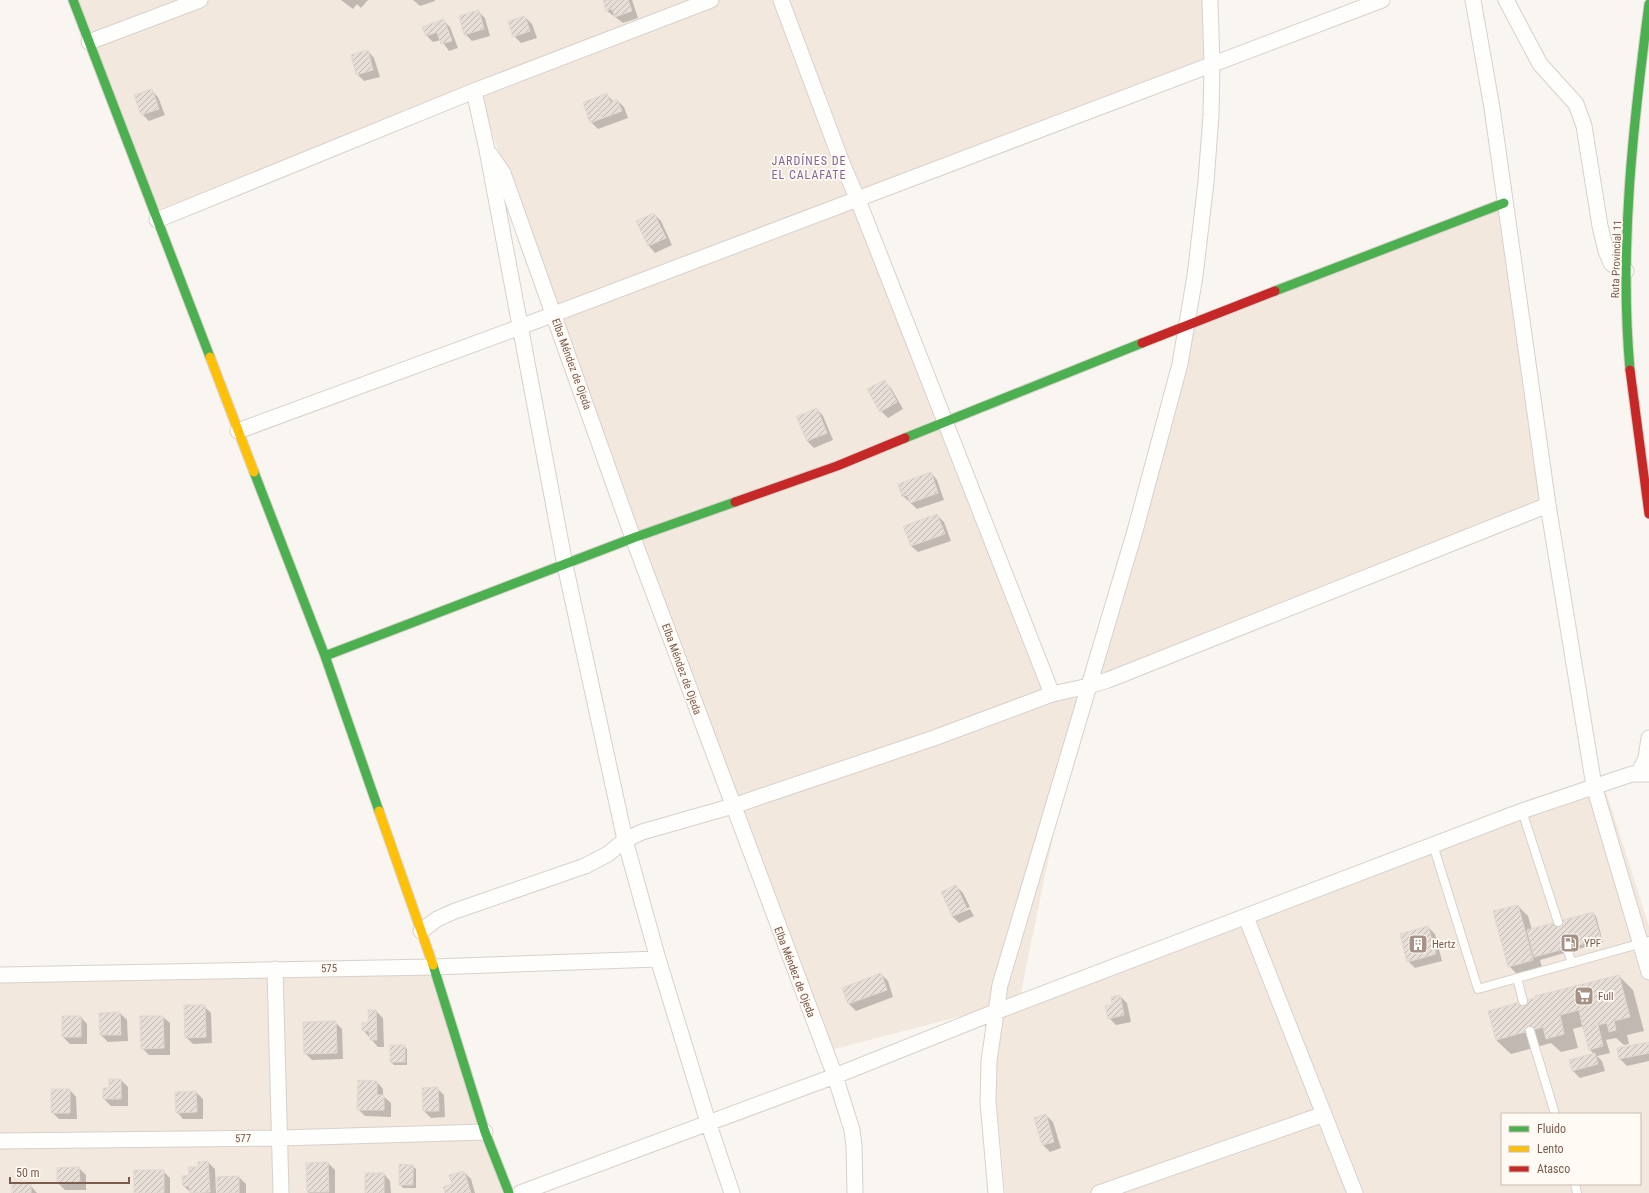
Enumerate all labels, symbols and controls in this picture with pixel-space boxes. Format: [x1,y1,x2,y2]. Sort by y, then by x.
district label: JARDÍNES DE EL CALAFATE [771,153,847,182]
street label: Ruta Provincial 11 [1609,220,1624,298]
street label: Elba Méndez de Ojeda [549,317,594,412]
street label: Elba Méndez de Ojeda [659,622,704,717]
street label: Elba Méndez de Ojeda [771,925,818,1019]
fuel station icon: YPF [1559,932,1581,954]
building icon: Hertz [1407,933,1429,955]
place label: YPF [1584,937,1601,950]
place label: Hertz [1432,938,1456,951]
street label: 575 [321,962,337,975]
supermarket icon: Full [1573,985,1595,1007]
place label: Full [1598,990,1614,1003]
legend [1501,1113,1641,1185]
text: Fluido [1537,1122,1566,1136]
street label: 577 [235,1132,251,1145]
text: Lento [1537,1142,1564,1156]
scale bar [10,1159,129,1185]
text: Atasco [1537,1162,1570,1176]
text: 50 m [16,1166,40,1180]

